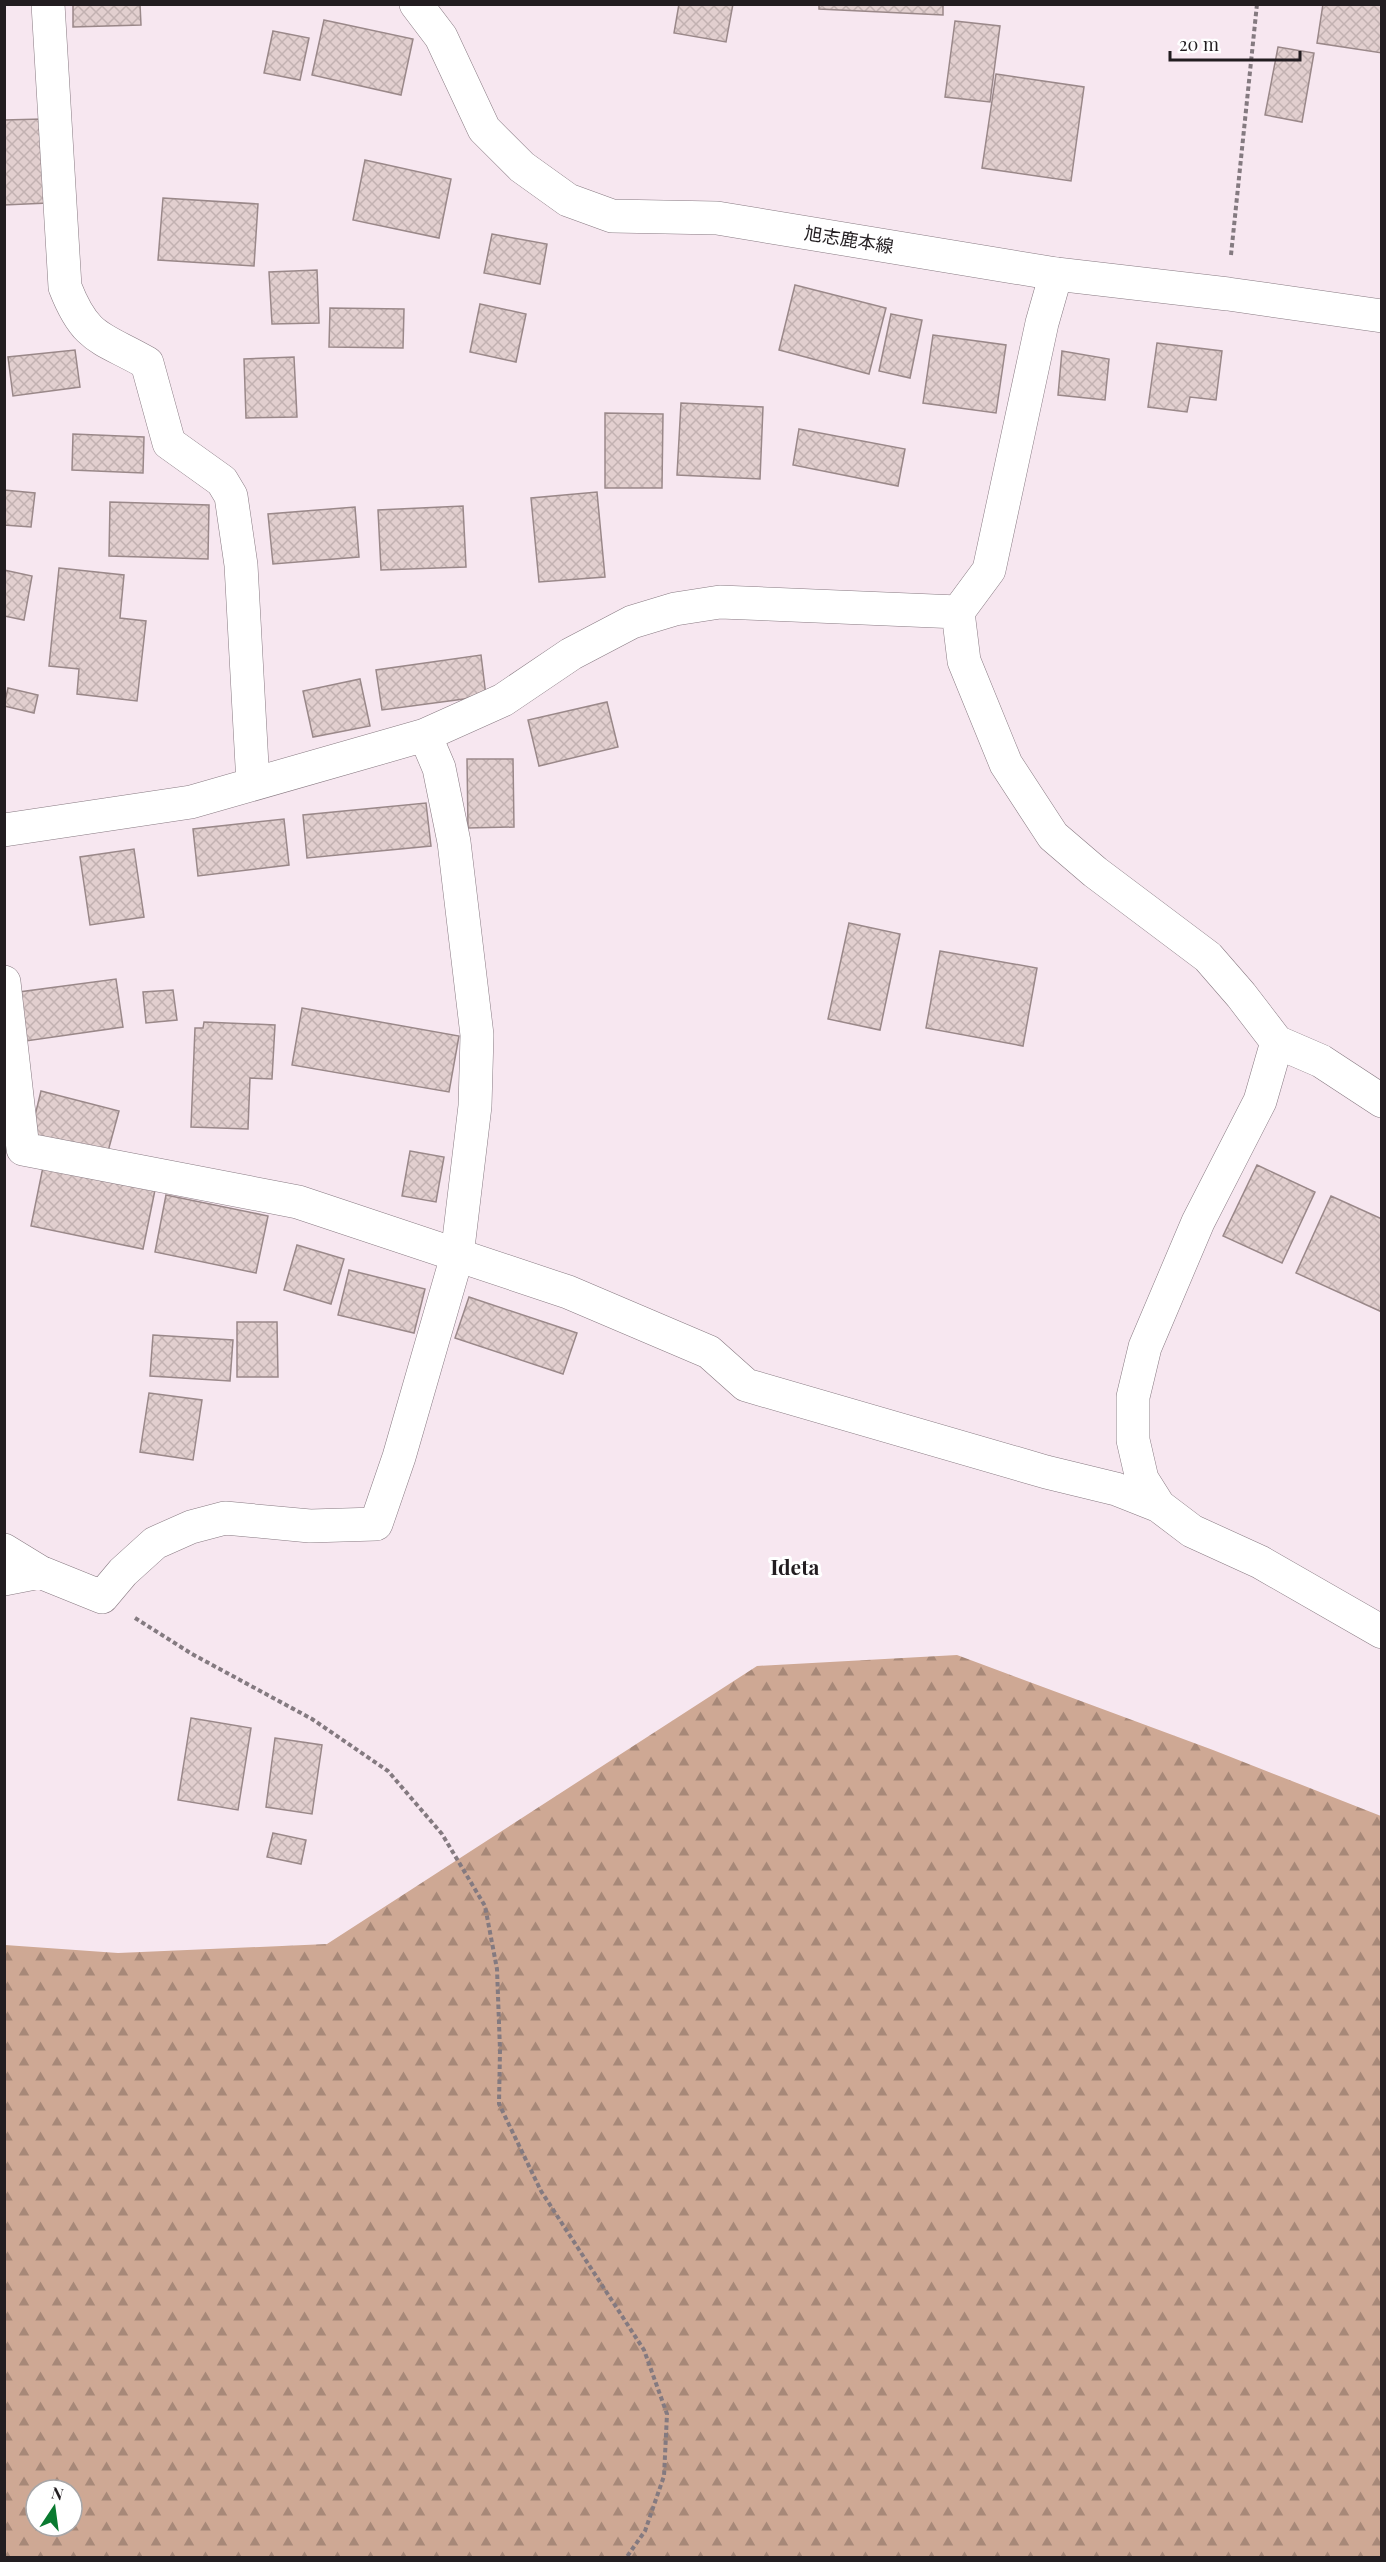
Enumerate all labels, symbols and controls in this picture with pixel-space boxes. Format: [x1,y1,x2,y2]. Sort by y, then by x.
scale bar [1170,24,1300,62]
text: 20 m [1179,32,1219,56]
street label: 旭志鹿本線 [803,220,895,258]
district label: Ideta [771,1552,820,1580]
north arrow [24,2478,84,2538]
text: N [49,2481,66,2505]

